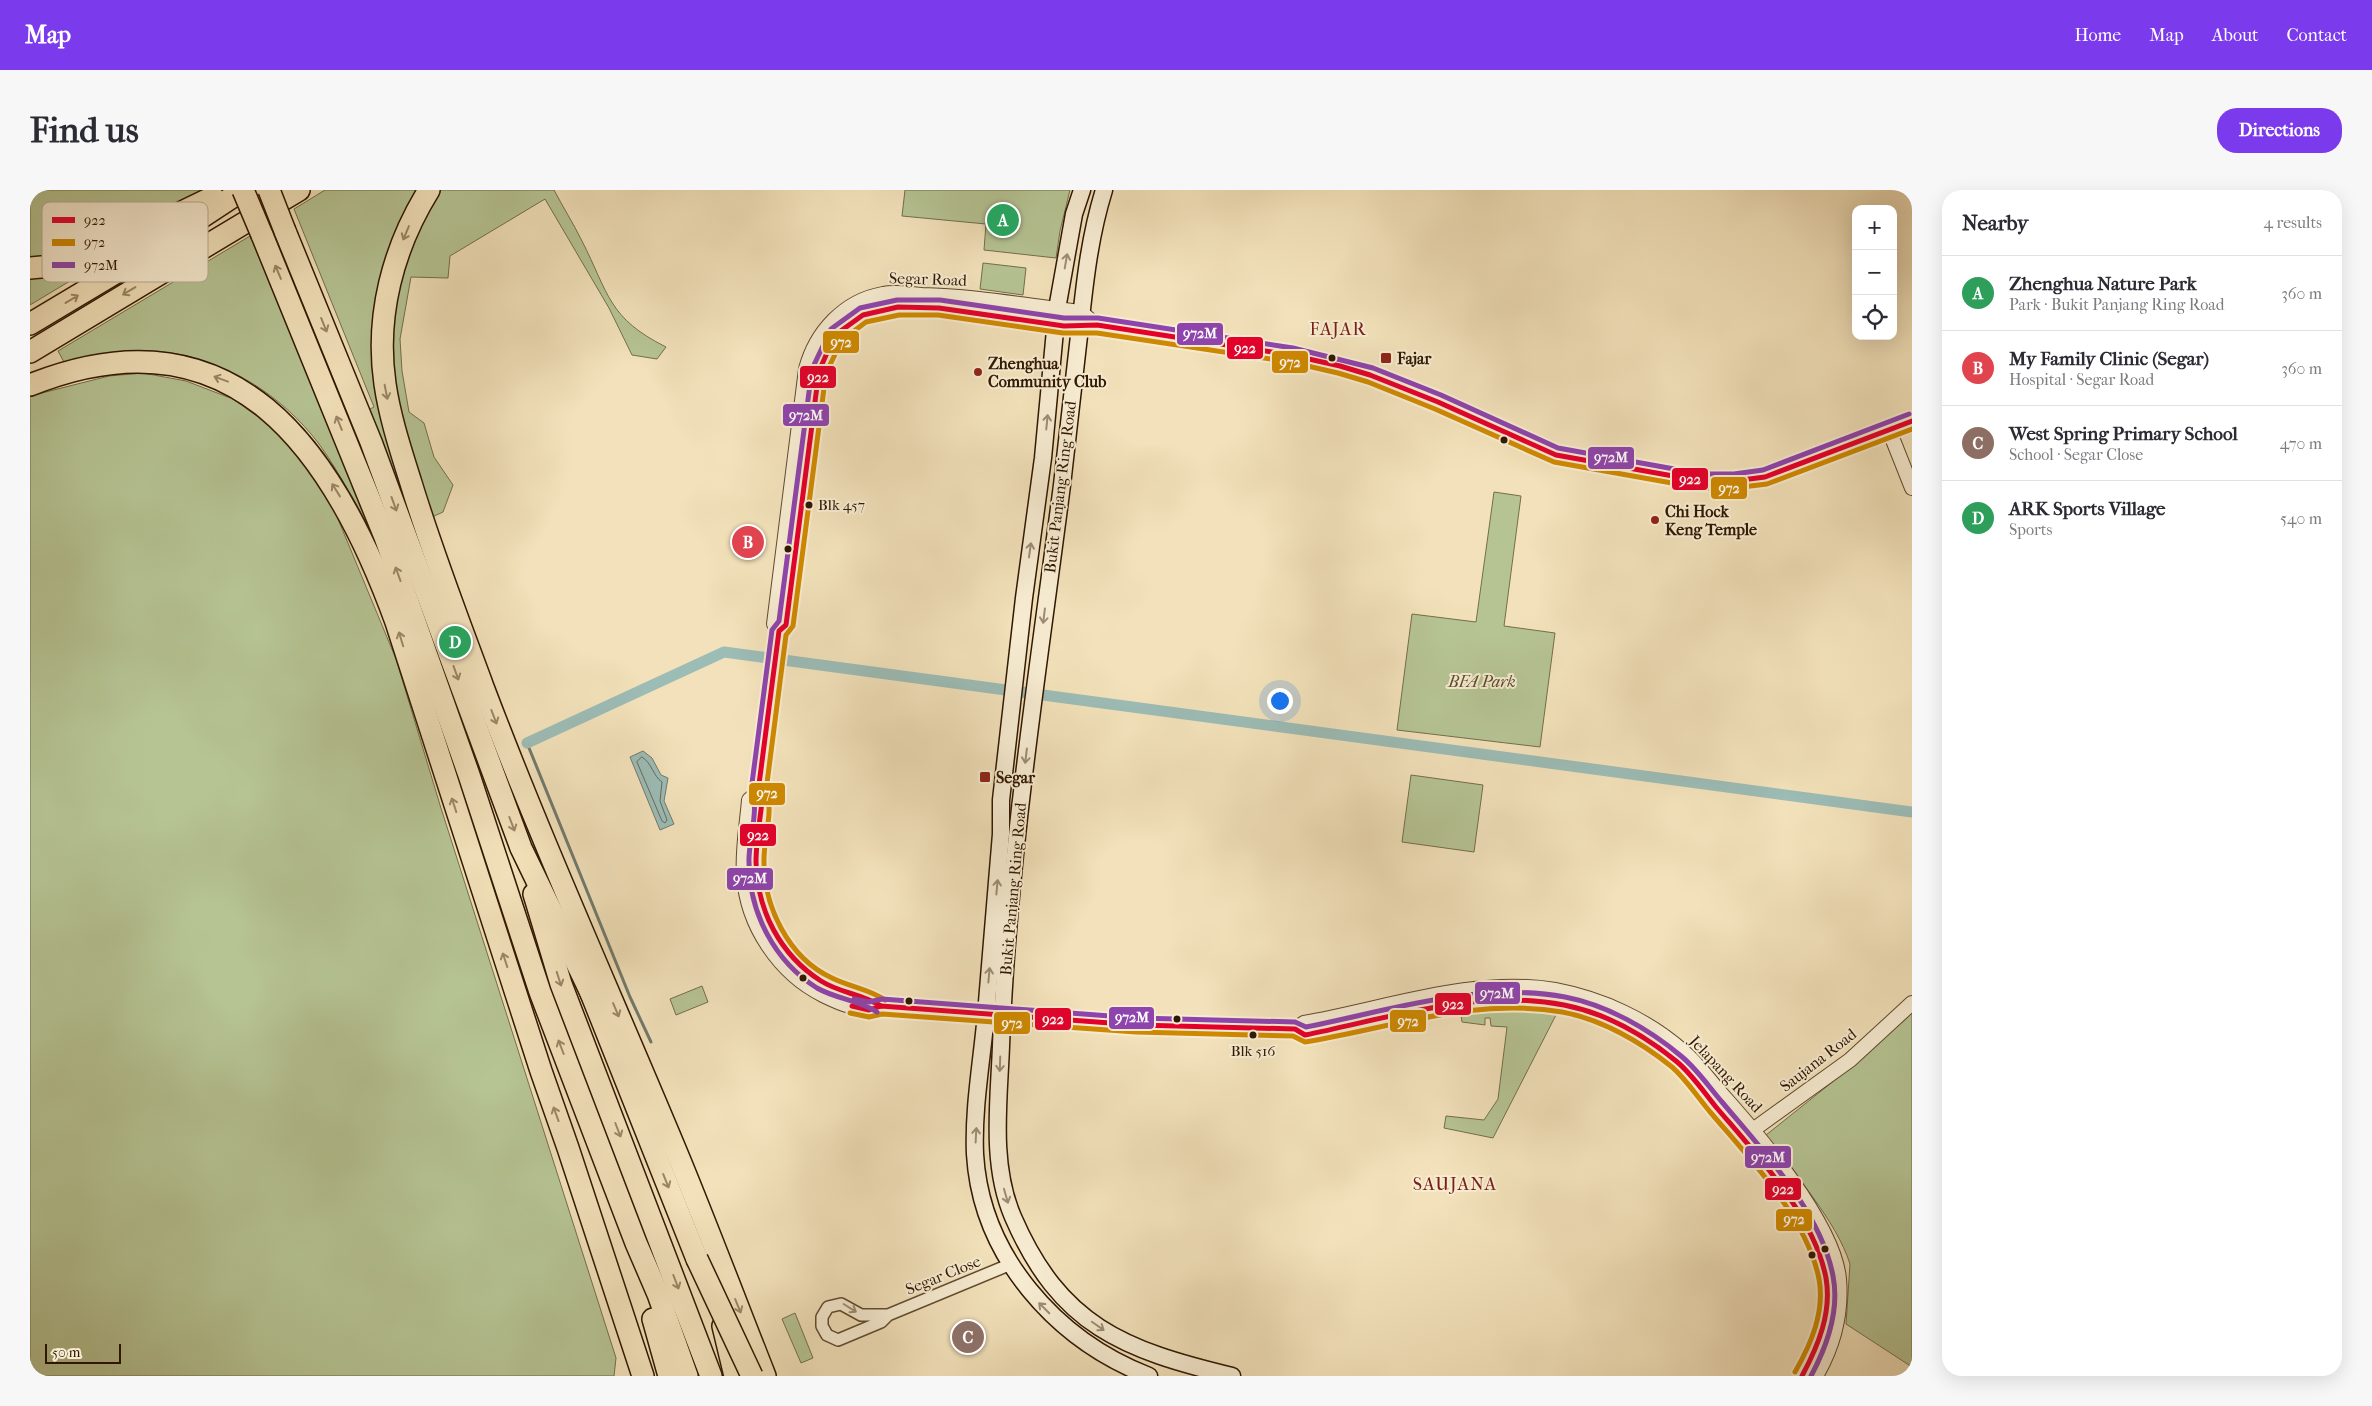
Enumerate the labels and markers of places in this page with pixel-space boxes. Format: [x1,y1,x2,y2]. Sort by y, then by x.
pin: A [987,201,1019,239]
place label: Fajar [1396,349,1432,368]
marker: Fajar [1379,351,1393,365]
unlabelled marker [1327,353,1337,363]
place label: Zhenghua Community Club [988,354,1107,392]
marker: Zhenghua Community Club [972,366,984,378]
unlabelled marker [1499,435,1509,445]
place label: Blk 457 [818,496,865,514]
marker: Blk 457 [804,500,814,510]
place label: Chi Hock Keng Temple [1665,502,1757,540]
marker: Chi Hock Keng Temple [1649,514,1661,526]
pin: B [732,523,764,561]
unlabelled marker [783,544,793,554]
pin: D [439,623,471,661]
place label: Segar [996,768,1036,788]
marker: Segar [978,770,992,784]
unlabelled marker [798,973,808,983]
unlabelled marker [904,996,914,1006]
unlabelled marker [1172,1014,1182,1024]
marker: Blk 516 [1248,1030,1258,1040]
place label: Blk 516 [1231,1042,1276,1060]
unlabelled marker [1820,1244,1830,1254]
unlabelled marker [1807,1250,1817,1260]
pin: C [952,1318,984,1356]

